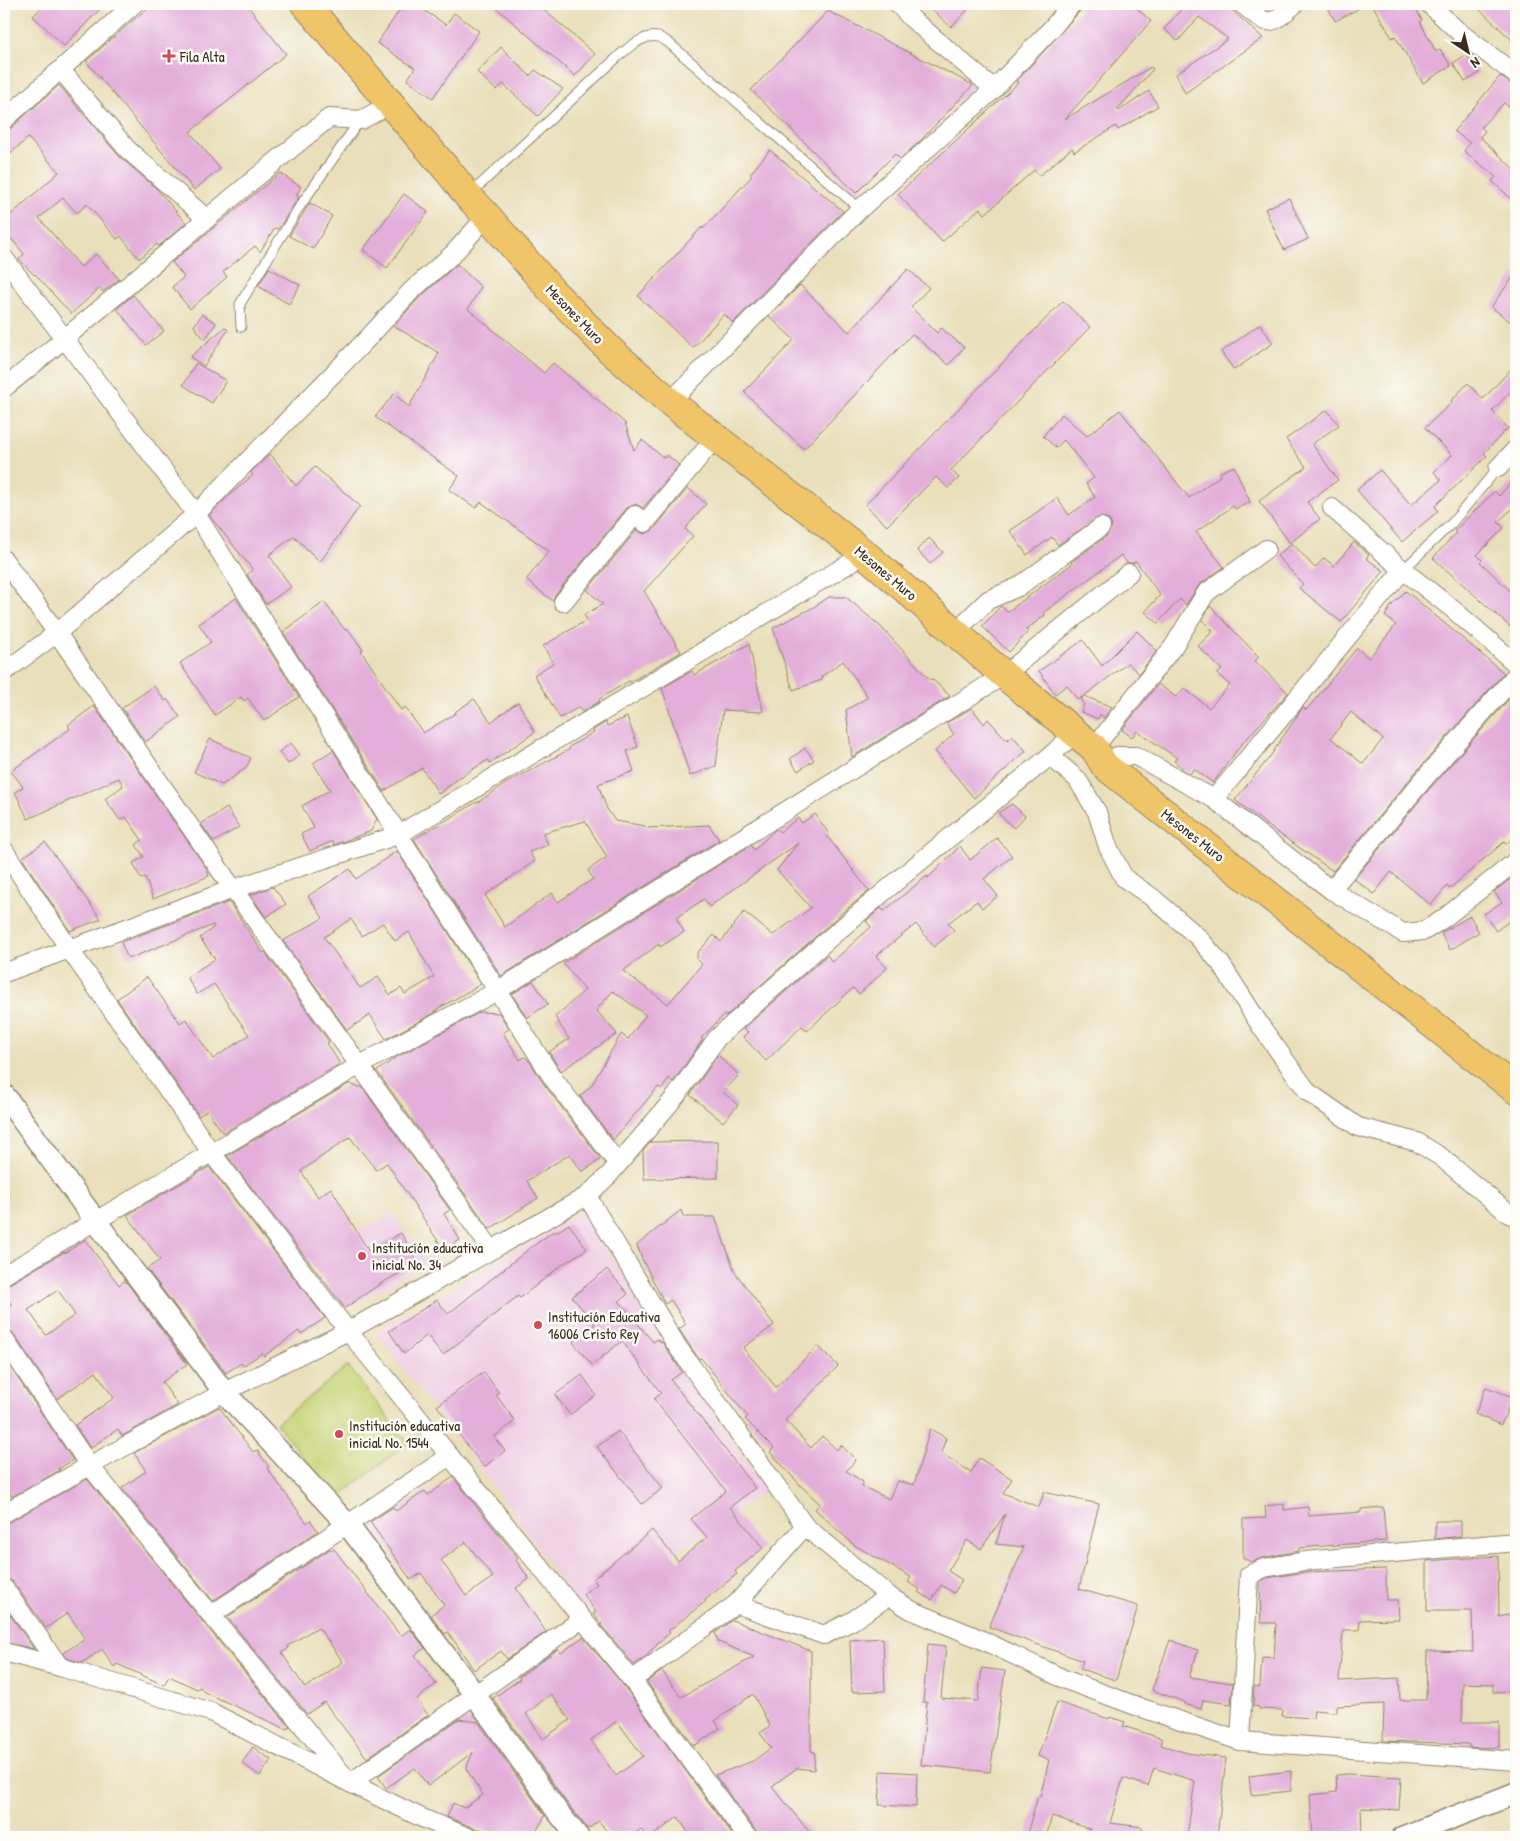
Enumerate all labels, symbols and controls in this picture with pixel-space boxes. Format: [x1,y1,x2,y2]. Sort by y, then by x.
north arrow [1442,28,1492,78]
place label: Fila Alta [179,46,225,67]
marker: Fila Alta [162,49,176,63]
text: N [1467,53,1484,73]
street label: Mesones Muro [541,280,609,348]
street label: Mesones Muro [850,541,922,605]
street label: Mesones Muro [1157,804,1229,866]
place label: Institución educativa inicial No. 34 [372,1237,483,1275]
marker: Institución educativa inicial No. 34 [356,1250,368,1262]
place label: Institución Educativa 16006 Cristo Rey [548,1306,660,1344]
marker: Institución Educativa 16006 Cristo Rey [532,1319,544,1331]
place label: Institución educativa inicial No. 1544 [349,1415,460,1453]
marker: Institución educativa inicial No. 1544 [333,1428,345,1440]

